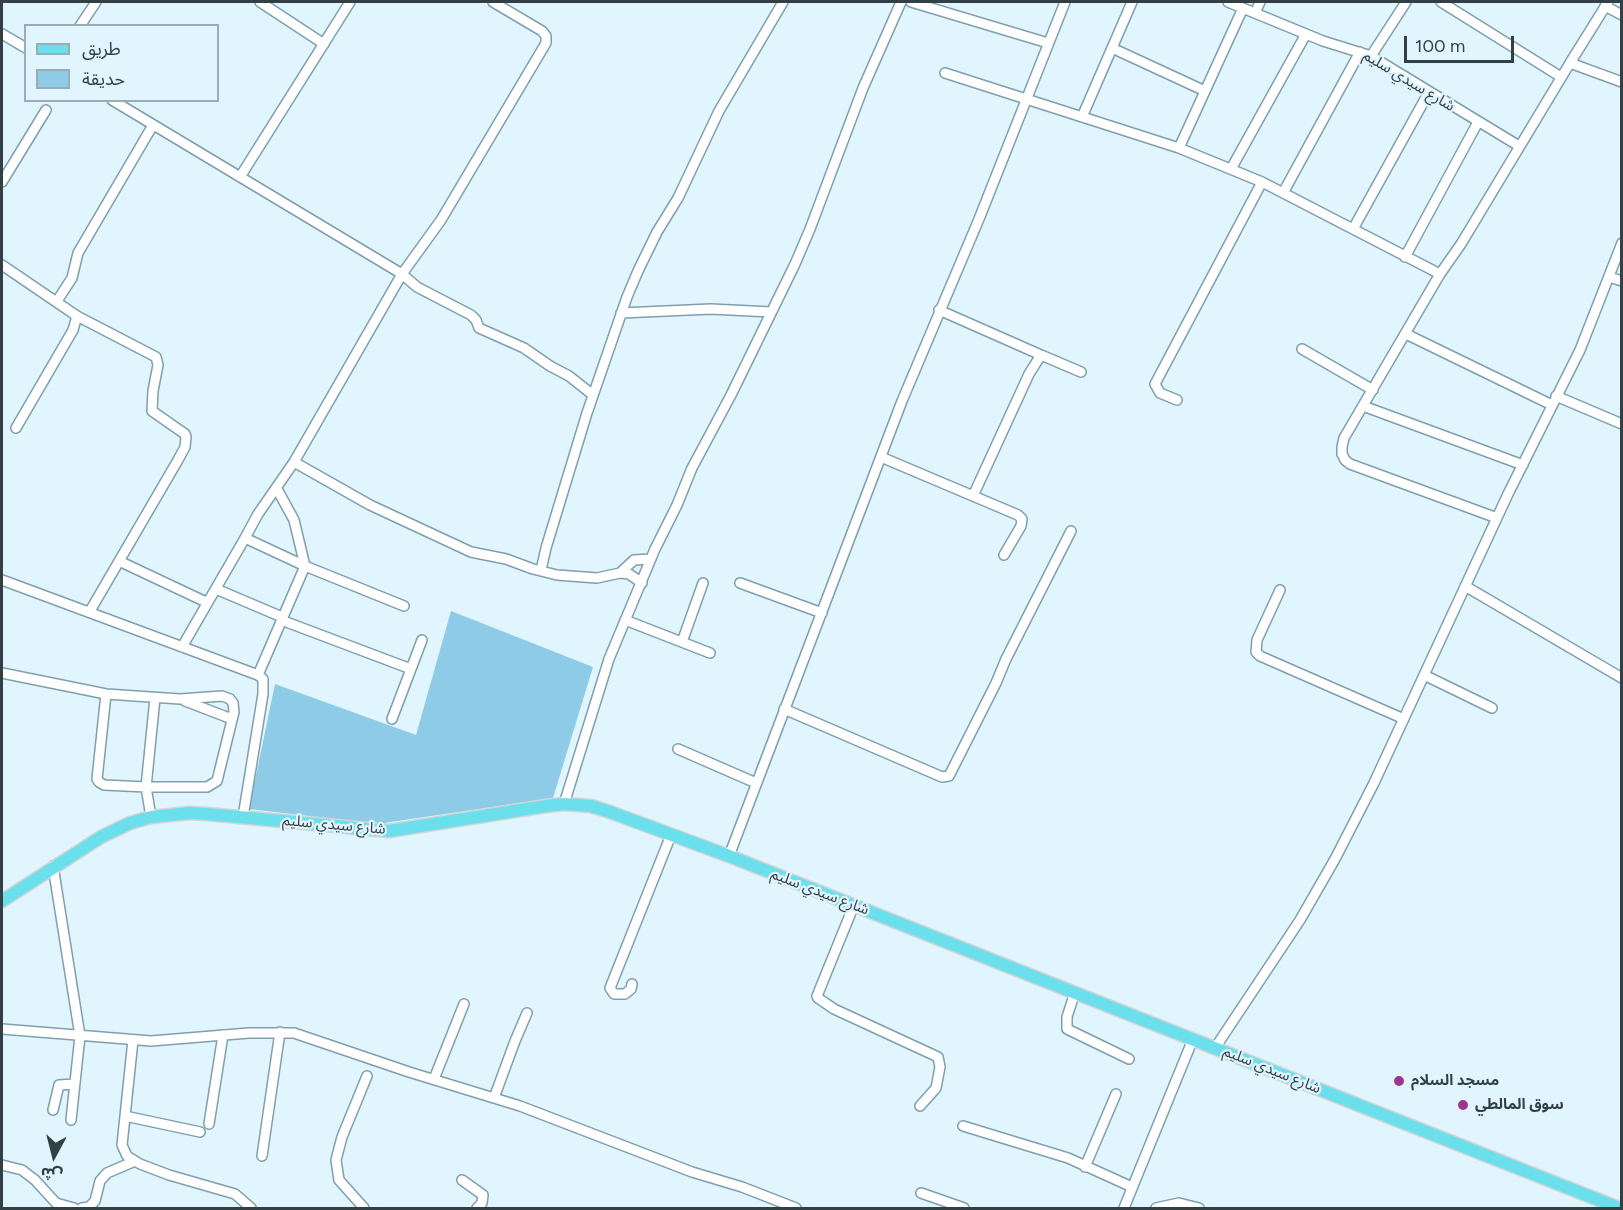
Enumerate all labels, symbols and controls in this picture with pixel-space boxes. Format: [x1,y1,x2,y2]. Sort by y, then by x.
legend [24,24,219,102]
scale bar [1407,24,1516,62]
text: 100 m [1415,35,1465,57]
text: طريق [82,38,121,60]
street label: شارع سيدي سليم [1360,47,1458,115]
text: حديقة [82,68,125,90]
street label: شارع سيدي سليم [282,812,386,838]
street label: شارع سيدي سليم [768,865,872,919]
street label: شارع سيدي سليم [1221,1042,1323,1098]
place label: مسجد السلام [1411,1072,1499,1090]
marker: مسجد السلام [1392,1074,1406,1088]
place label: سوق المالطي [1475,1096,1564,1114]
marker: سوق المالطي [1456,1098,1470,1112]
north arrow [24,1126,84,1186]
text: ش [40,1164,64,1185]

